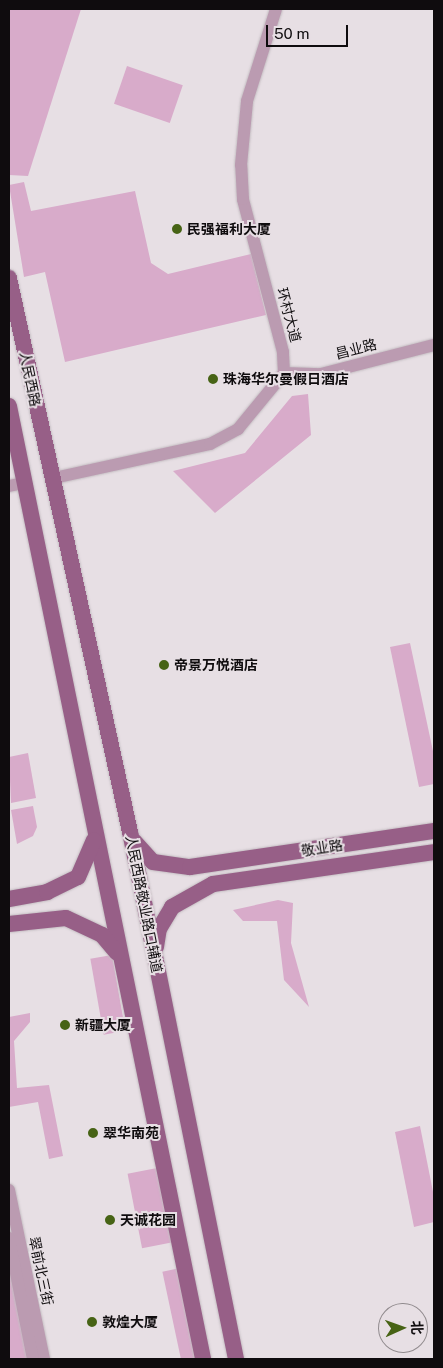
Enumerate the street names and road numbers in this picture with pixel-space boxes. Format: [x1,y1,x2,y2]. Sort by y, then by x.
street label: 环村大道 [274,286,304,344]
street label: 昌业路 [334,336,378,362]
street label: 人民西路 [16,350,44,408]
street label: 人民西路敬业路口辅道 [122,834,166,974]
street label: 敬业路 [300,836,344,860]
street label: 翠前北三街 [26,1235,56,1307]

